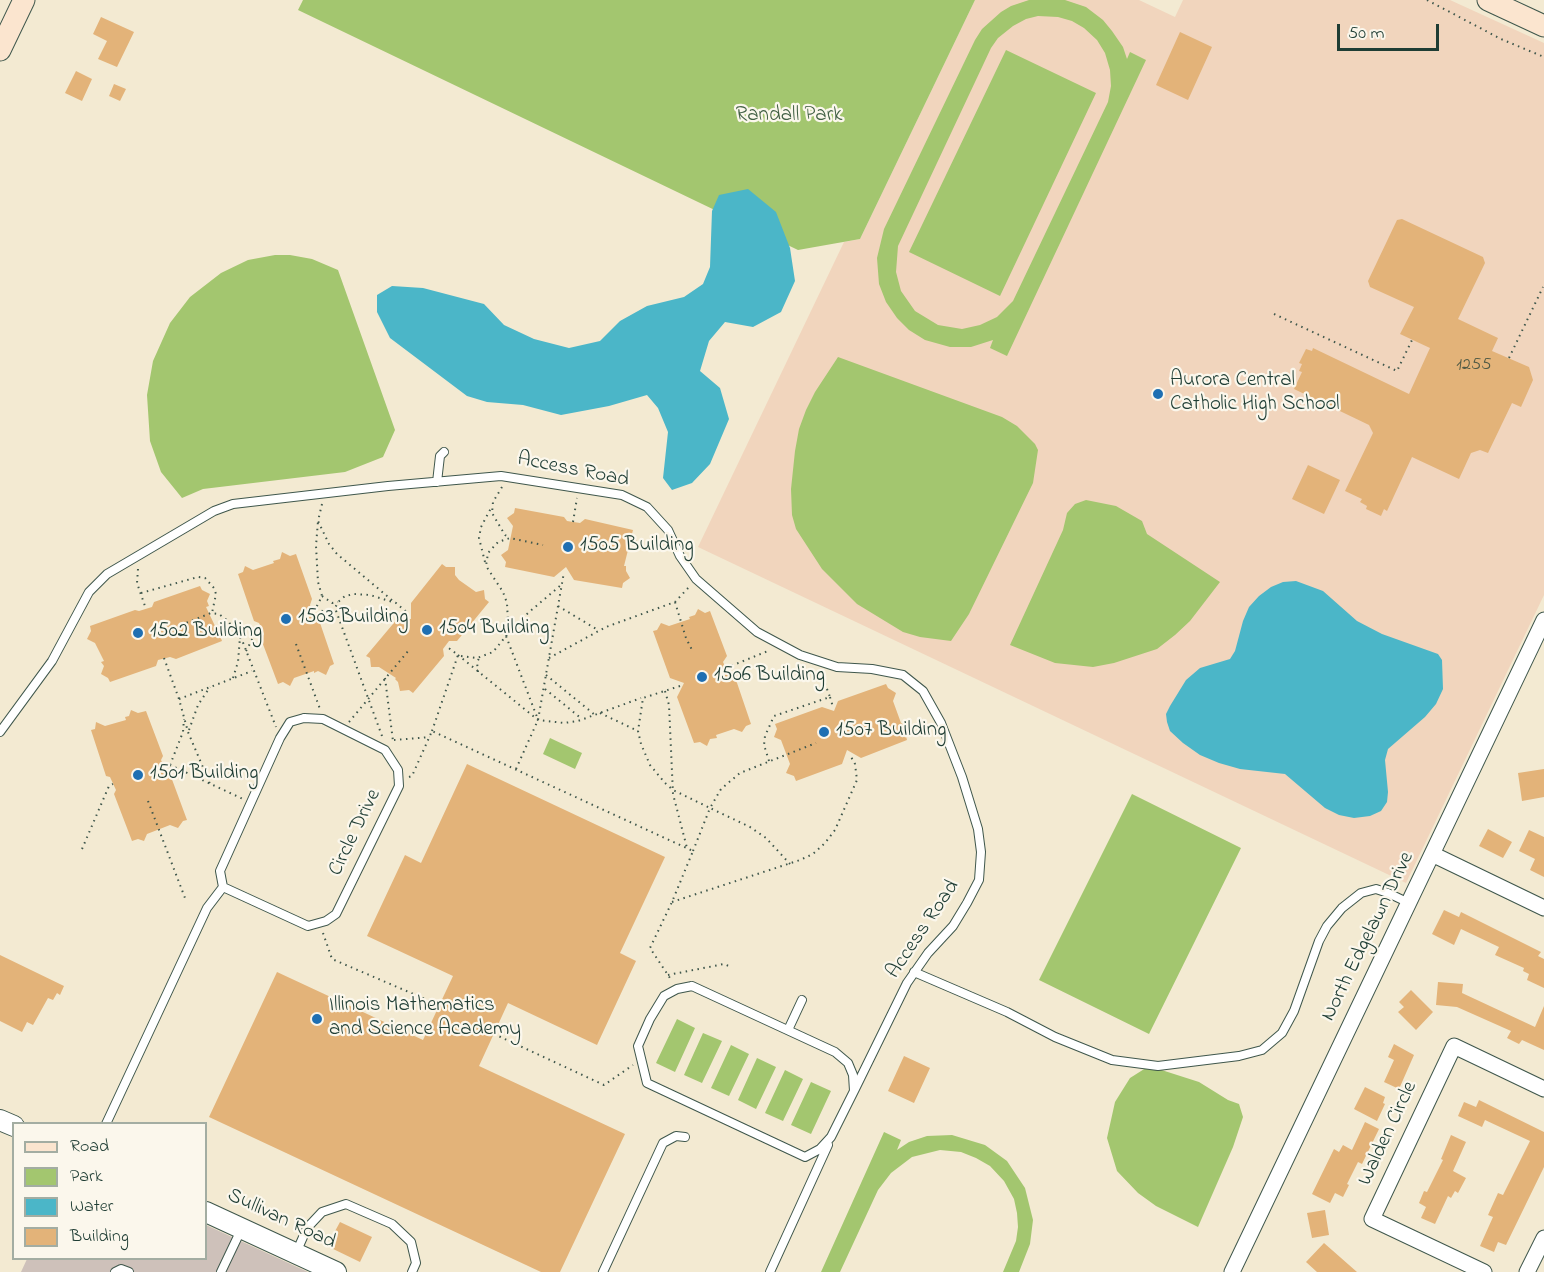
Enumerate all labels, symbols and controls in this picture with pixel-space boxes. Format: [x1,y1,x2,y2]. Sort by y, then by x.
scale bar [1340,12,1442,50]
text: 50 m [1348,21,1385,47]
park label: Randall Park [736,104,842,130]
house number: 1255 [1456,355,1492,377]
place label: Aurora Central Catholic High School [1170,369,1339,419]
marker: Aurora Central Catholic High School [1151,387,1165,401]
street label: Access Road [515,448,631,494]
place label: 1505 Building [580,534,694,560]
marker: 1505 Building [561,540,575,554]
place label: 1503 Building [298,606,408,632]
marker: 1503 Building [279,612,293,626]
place label: 1504 Building [439,617,549,643]
place label: 1502 Building [150,620,262,646]
marker: 1504 Building [420,623,434,637]
marker: 1502 Building [131,626,145,640]
place label: 1506 Building [714,664,825,690]
marker: 1506 Building [695,670,709,684]
place label: 1507 Building [836,719,946,745]
marker: 1507 Building [817,725,831,739]
place label: 1501 Building [150,762,258,788]
marker: 1501 Building [131,768,145,782]
street label: Circle Drive [324,786,388,880]
street label: North Edgelawn Drive [1317,848,1421,1026]
street label: Access Road [882,876,966,984]
place label: Illinois Mathematics and Science Academy [329,994,521,1044]
marker: Illinois Mathematics and Science Academy [310,1012,324,1026]
street label: Walden Circle [1354,1078,1424,1190]
legend [12,1122,207,1260]
text: Road [70,1134,109,1160]
text: Park [70,1164,103,1190]
street label: Sullivan Road [223,1184,339,1256]
text: Water [70,1194,113,1220]
text: Building [70,1224,129,1250]

